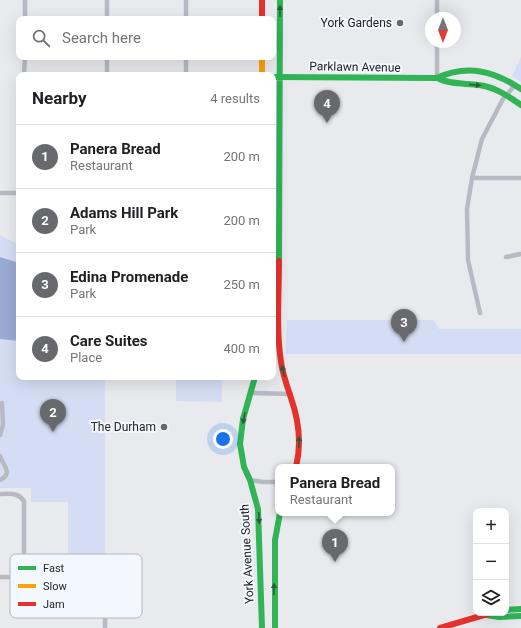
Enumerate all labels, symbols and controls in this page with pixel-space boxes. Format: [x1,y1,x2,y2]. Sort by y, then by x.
one-way arrow [277,4,283,17]
north arrow [425,12,461,48]
search box [16,16,276,60]
place label: York Gardens [321,16,392,30]
marker: York Gardens [395,18,405,28]
icon: search [30,27,52,49]
text: Search here [62,29,141,47]
street label: Parklawn Avenue [309,59,401,75]
one-way arrow [469,81,481,88]
text: Nearby [32,88,87,108]
pin: 4 [314,90,340,123]
text: 4 results [210,91,260,106]
text: Panera Bread [70,140,161,158]
text: 1 [41,149,49,164]
text: 200 m [223,149,260,164]
text: Restaurant [70,158,133,173]
text: Adams Hill Park [70,204,178,222]
text: 2 [41,213,49,228]
text: 200 m [223,213,260,228]
text: Park [70,222,96,237]
text: Edina Promenade [70,268,188,286]
text: 3 [41,277,49,292]
text: 250 m [223,277,260,292]
text: Park [70,286,96,301]
pin: 3 [391,309,417,342]
text: Care Suites [70,332,148,350]
text: 4 [41,341,49,356]
text: 400 m [223,341,260,356]
text: Place [70,350,102,365]
one-way arrow [280,364,286,376]
pin: 2 [40,399,66,432]
one-way arrow [240,412,246,424]
place label: The Durham [91,420,156,434]
marker: The Durham [159,422,169,432]
your location [213,429,233,449]
one-way arrow [296,436,303,448]
popup [275,464,395,516]
text: Panera Bread [290,474,380,492]
text: Restaurant [290,492,352,507]
street label: York Avenue South [237,504,257,604]
map controls [473,508,509,616]
button: + [473,508,509,544]
one-way arrow [255,512,262,524]
pin: 1 [322,529,348,562]
button: − [473,544,509,580]
legend [10,554,142,618]
text: Fast [43,562,65,575]
text: Slow [43,580,67,593]
button: layers [473,580,509,616]
one-way arrow [271,582,277,595]
text: Jam [43,598,65,611]

